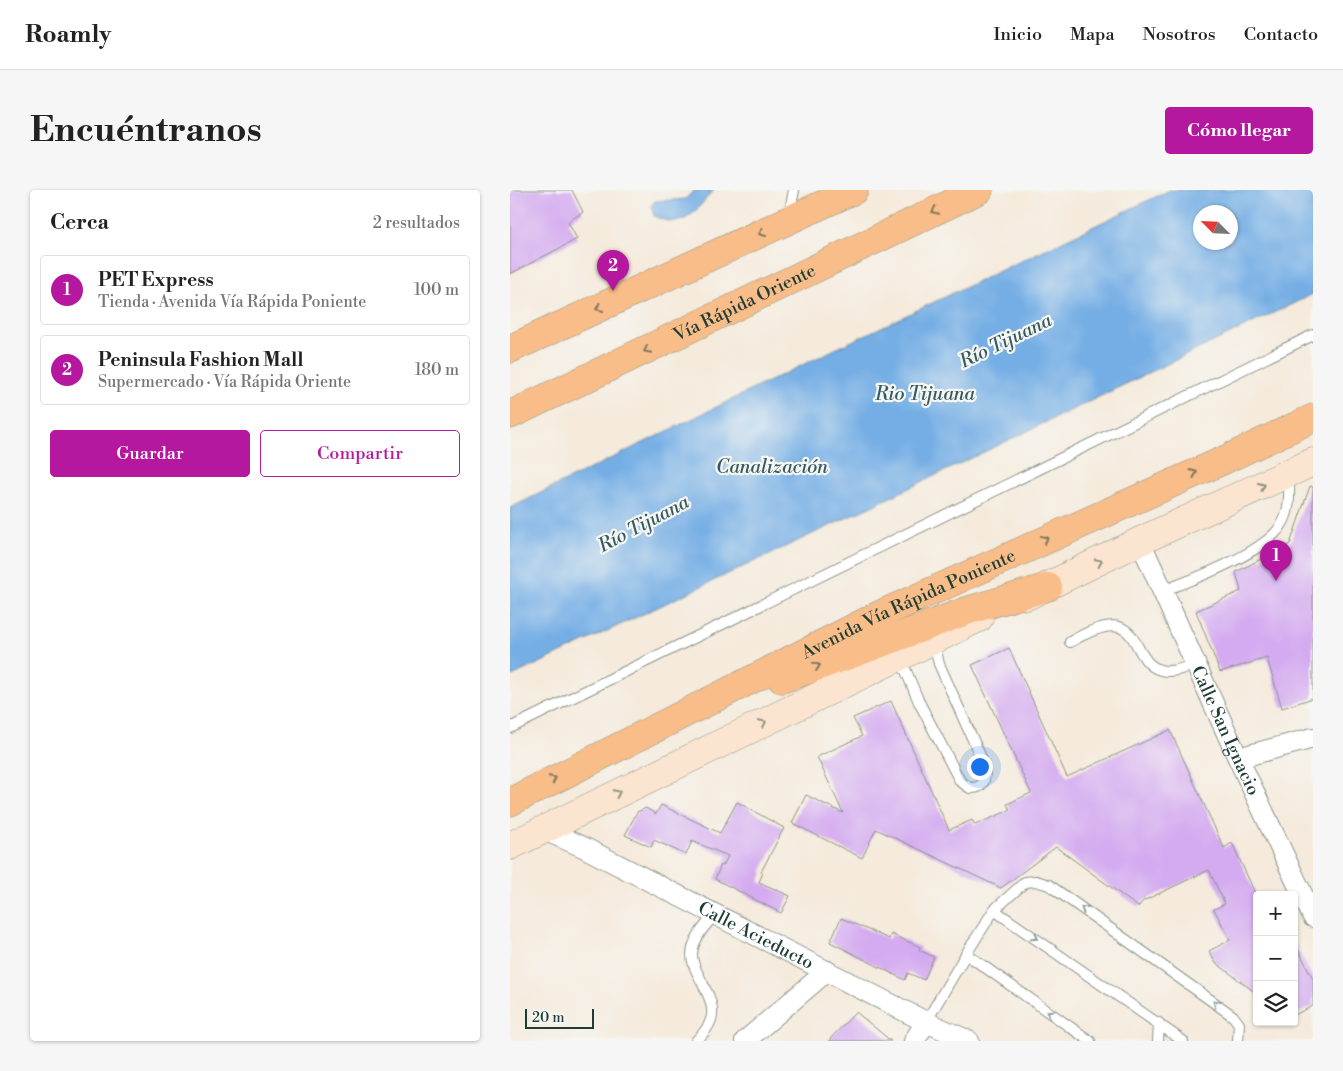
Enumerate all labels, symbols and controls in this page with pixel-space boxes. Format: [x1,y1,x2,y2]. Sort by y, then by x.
text: Roamly [25,20,111,50]
text: Inicio [993,23,1042,46]
text: Mapa [1070,23,1115,46]
text: Nosotros [1143,23,1216,46]
text: Contacto [1244,23,1318,46]
button: Cómo llegar [1165,107,1313,154]
text: Encuéntranos [30,109,262,152]
one-way arrow [931,205,940,215]
north arrow [1193,205,1238,250]
text: Cerca [50,210,109,236]
text: 2 resultados [373,213,460,233]
one-way arrow [758,226,767,237]
pin: 2 [597,250,629,291]
street label: Vía Rápida Oriente [669,259,820,347]
text: PET Express [98,268,214,292]
text: 1 [63,280,71,300]
text: 100 m [414,280,459,300]
text: Tienda · Avenida Vía Rápida Poniente [98,292,366,312]
one-way arrow [595,302,604,312]
water label: Río Tijuana [954,308,1056,374]
one-way arrow [643,343,652,353]
text: Peninsula Fashion Mall [98,348,303,372]
text: 2 [62,360,72,380]
text: 180 m [415,360,459,380]
text: Supermercado · Vía Rápida Oriente [98,372,351,392]
water label: Rio Tijuana [874,382,975,406]
button: Guardar [50,430,250,477]
button: Compartir [260,430,460,477]
water label: Canalización [716,455,828,479]
one-way arrow [1189,469,1198,480]
one-way arrow [1257,481,1266,492]
water label: Río Tijuana [593,490,694,558]
one-way arrow [1040,535,1049,546]
pin: 1 [1260,540,1292,581]
street label: Avenida Vía Rápida Poniente [797,544,1019,665]
one-way arrow [1094,558,1103,568]
one-way arrow [812,662,821,672]
street label: Calle San Ignacio [1186,662,1265,799]
one-way arrow [758,719,767,729]
your location [967,754,993,780]
one-way arrow [548,775,557,785]
one-way arrow [611,790,620,800]
map controls [1253,891,1298,1026]
button: + [1253,891,1298,936]
street label: Calle Acieducto [694,897,817,975]
one-way arrow [1080,906,1089,915]
one-way arrow [1029,931,1038,940]
button: − [1253,936,1298,981]
button: layers [1253,981,1298,1026]
one-way arrow [1212,1000,1222,1009]
scale bar [525,1006,594,1029]
text: 20 m [532,1009,564,1027]
one-way arrow [1046,1010,1056,1019]

